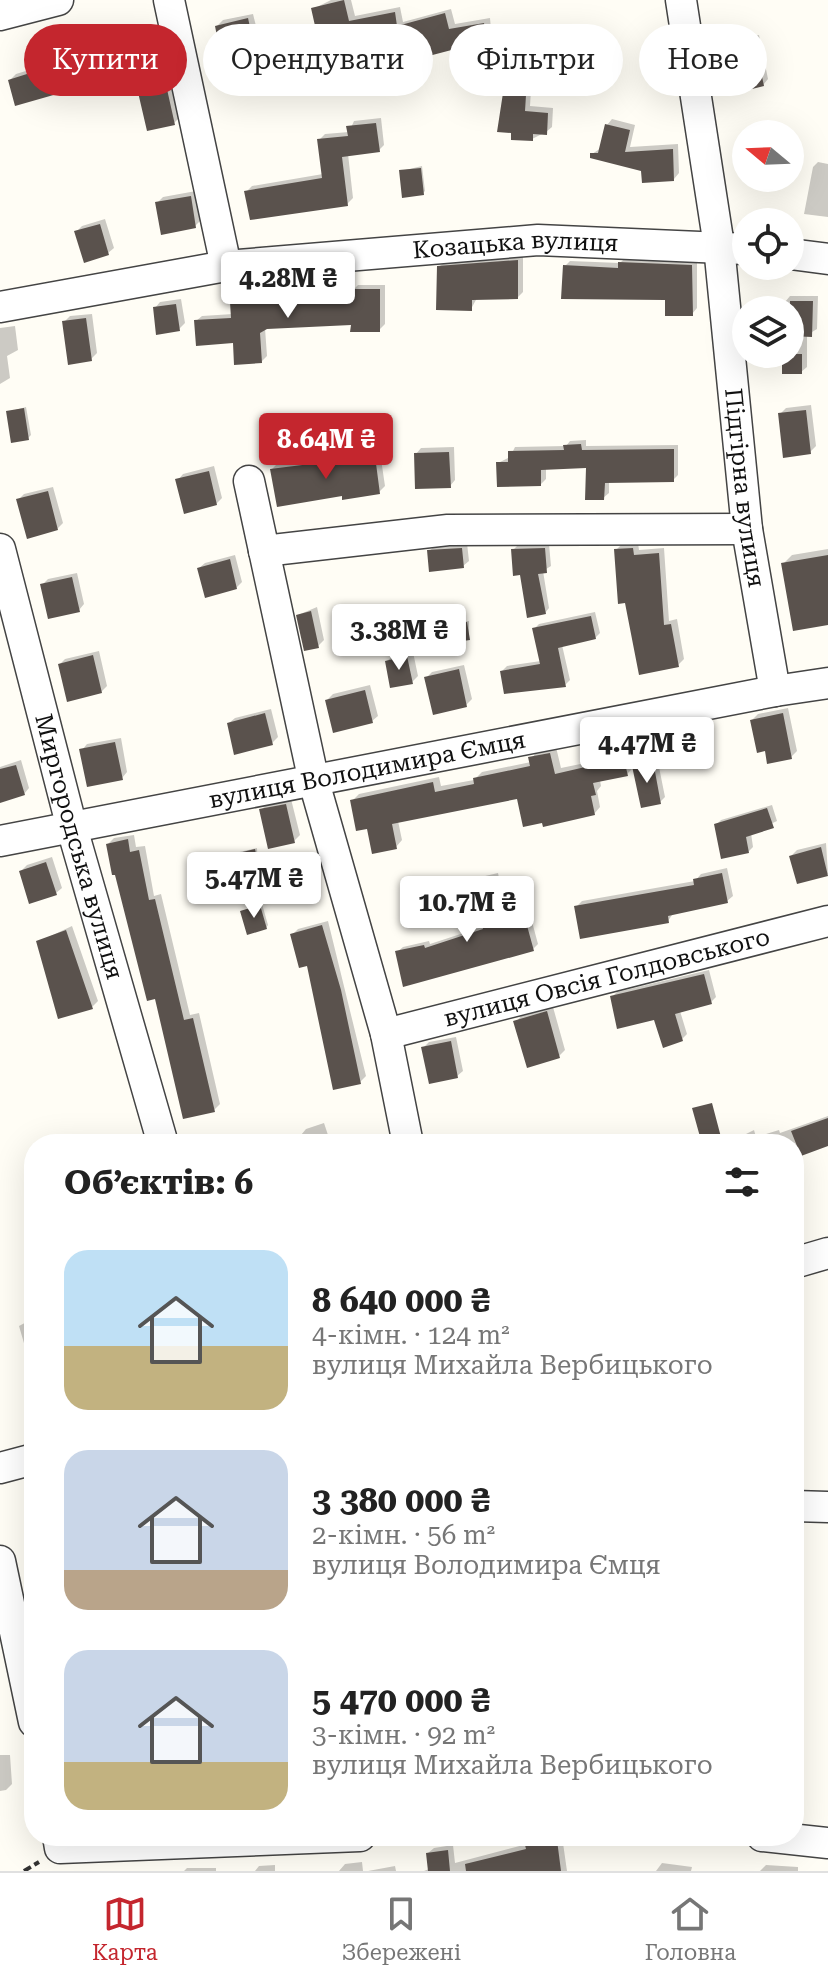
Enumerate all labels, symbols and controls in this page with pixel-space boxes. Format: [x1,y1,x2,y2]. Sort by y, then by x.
chip: Купити [24,24,187,96]
chip: Орендувати [203,24,433,96]
chip: Фільтри [449,24,623,96]
chip: Нове [639,24,767,96]
north arrow [732,120,804,192]
map controls [732,120,804,368]
button: locate [732,208,804,280]
street label: Козацька вулиця [411,226,619,264]
pin: 4.28M ₴ [214,252,362,320]
text: 4.28M ₴ [239,263,337,293]
button: layers [732,296,804,368]
street label: Підгірна вулиця [719,387,771,589]
pin: 8.64M ₴ [252,413,400,481]
text: 8.64M ₴ [277,424,375,454]
pin: 3.38M ₴ [325,604,473,672]
text: 3.38M ₴ [350,615,448,645]
street label: Миргородська вулиця [29,711,129,983]
pin: 4.47M ₴ [573,717,721,785]
street label: вулиця Володимира Ємця [207,726,528,814]
text: 4.47M ₴ [598,728,696,758]
pin: 5.47M ₴ [180,852,328,920]
text: 5.47M ₴ [205,863,303,893]
pin: 10.7M ₴ [393,876,541,944]
text: 10.7M ₴ [418,887,516,917]
street label: вулиця Овсія Голдовського [441,922,773,1033]
icon: filters [720,1160,764,1204]
text: Об’єктів: 6 [64,1162,253,1202]
text: 8 640 000 ₴ [312,1280,490,1320]
icon: home [128,1282,224,1378]
text: 4-кімн. · 124 m² [312,1320,510,1350]
text: вулиця Михайла Вербицького [312,1350,713,1380]
text: 3 380 000 ₴ [312,1480,490,1520]
icon: home [128,1482,224,1578]
text: 2-кімн. · 56 m² [312,1520,495,1550]
text: вулиця Володимира Ємця [312,1550,661,1580]
text: 5 470 000 ₴ [312,1680,490,1720]
icon: home [128,1682,224,1778]
text: 3-кімн. · 92 m² [312,1720,495,1750]
text: вулиця Михайла Вербицького [312,1750,713,1780]
tab: Карта [92,1892,158,1965]
tab: Збережені [342,1892,461,1965]
tab: Головна [645,1892,736,1965]

